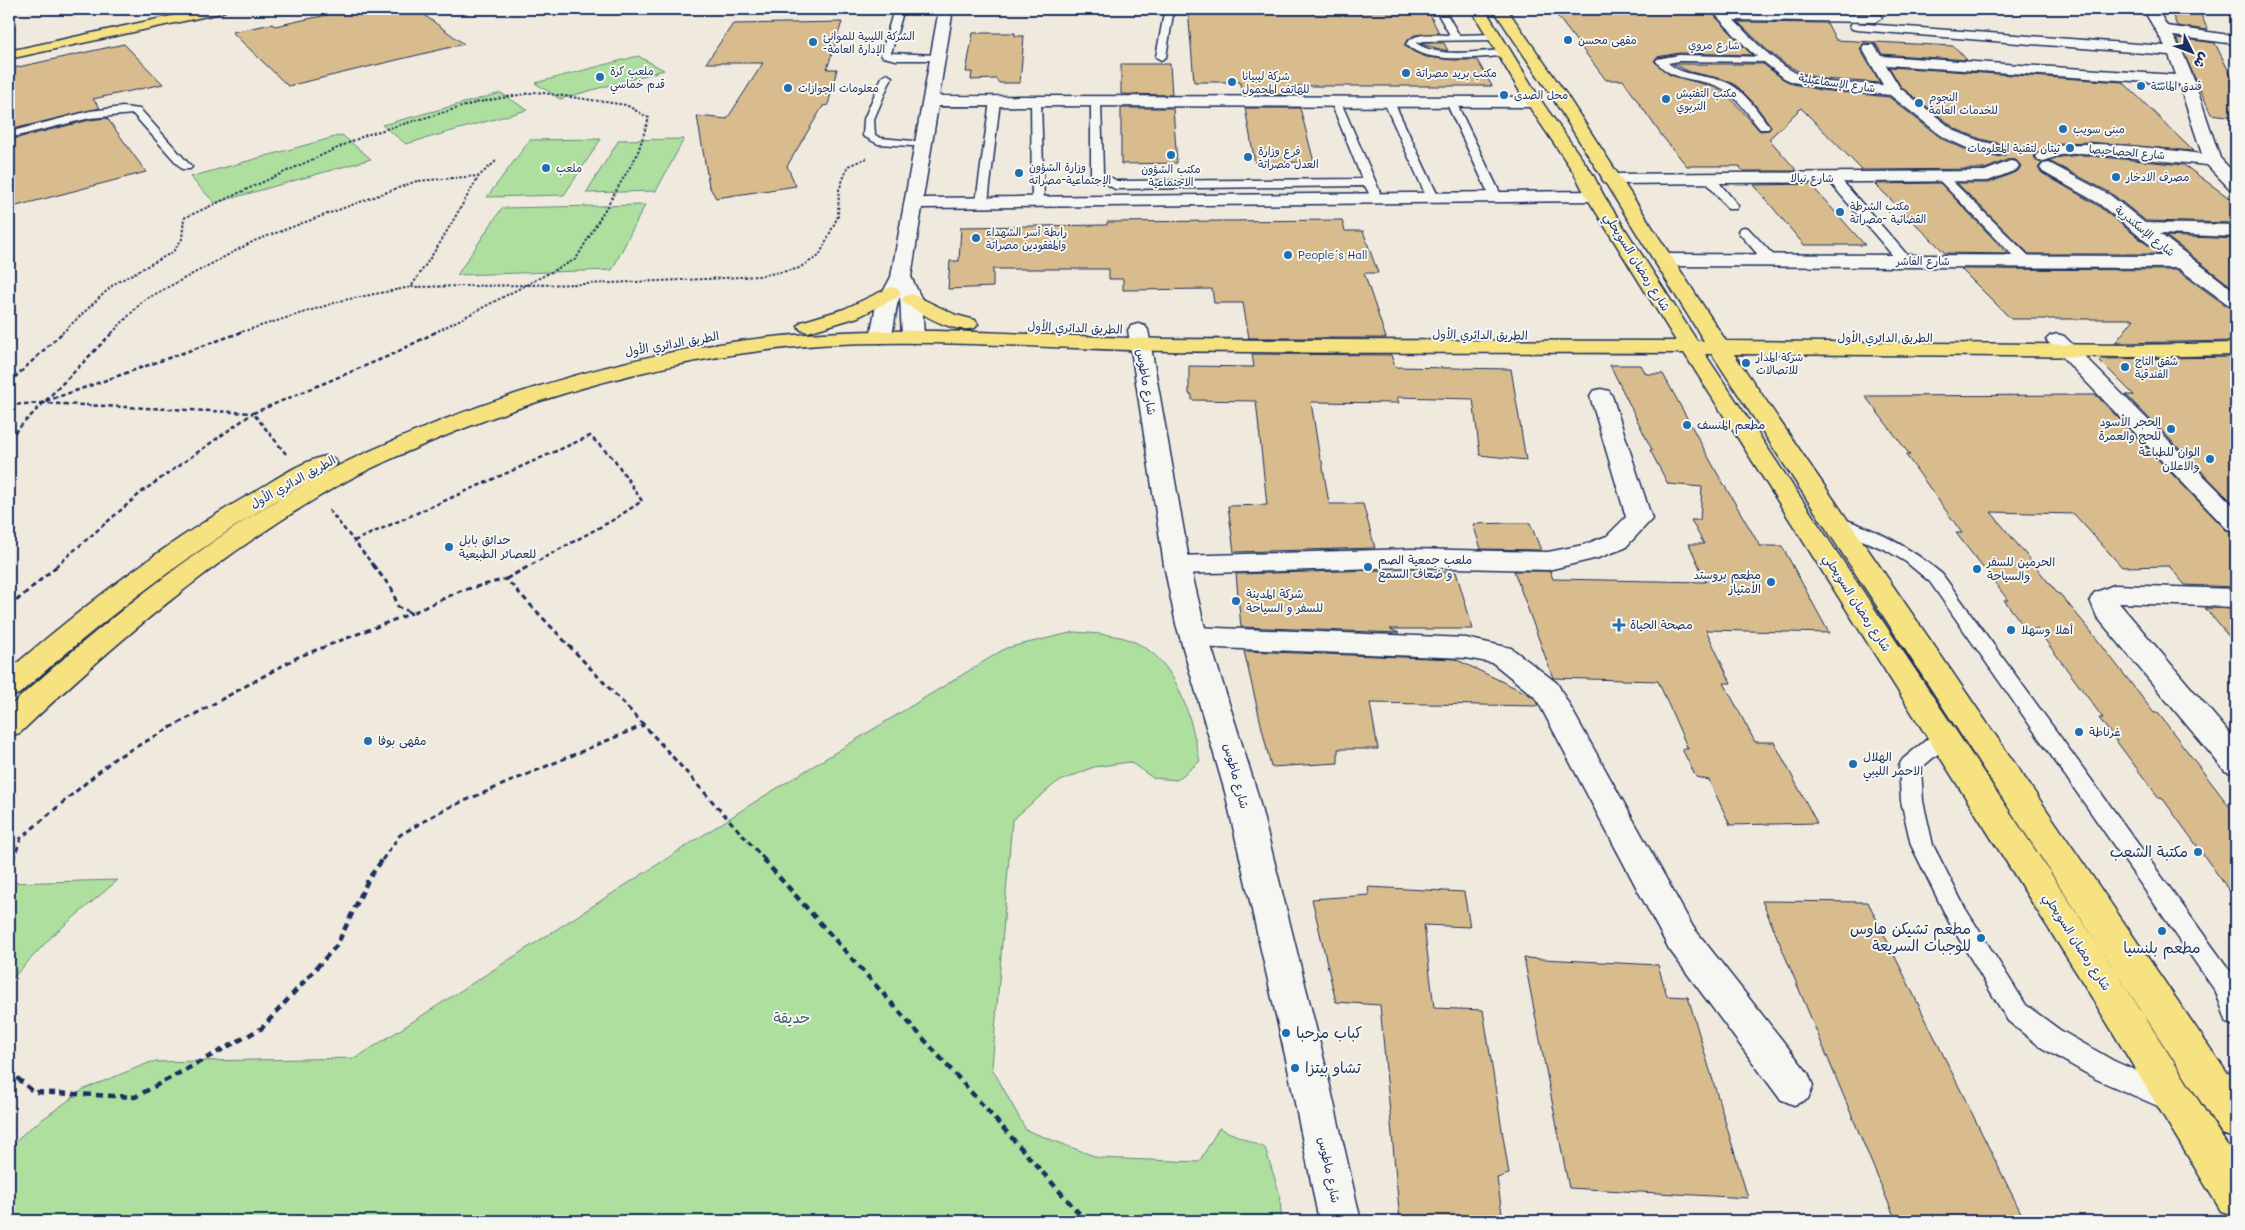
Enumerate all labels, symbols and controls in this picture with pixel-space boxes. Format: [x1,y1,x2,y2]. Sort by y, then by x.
place label: الشركة الليبية للموانئ -الإدارة العامة [823,28,915,57]
north arrow [2168,28,2218,78]
place label: مقهى محسن [1578,32,1637,48]
marker: مقهى محسن [1562,34,1574,46]
marker: الشركة الليبية للموانئ -الإدارة العامة [807,36,819,48]
street label: شارع مروي [1688,37,1740,54]
text: ش [2190,49,2214,73]
place label: ملعب كرة قدم خماسي [610,63,665,95]
place label: مكتب بريد مصراتة [1416,65,1497,81]
marker: مكتب بريد مصراتة [1400,67,1412,79]
place label: شركة ليبيانا للهاتف المحمول [1242,68,1309,97]
street label: شارع الإسماعيلية [1798,70,1876,97]
marker: ملعب كرة قدم خماسي [594,71,606,83]
marker: شركة ليبيانا للهاتف المحمول [1226,76,1238,88]
place label: فندق الماسة [2151,78,2202,93]
place label: معلومات الجوازات [798,80,879,96]
marker: فندق الماسة [2135,80,2147,92]
marker: معلومات الجوازات [782,82,794,94]
place label: مكتب التفتيش التربوي [1676,85,1737,115]
place label: محل الصدى [1514,87,1568,102]
marker: محل الصدى [1498,89,1510,101]
place label: النجوم للخدمات العامة [1929,89,1998,117]
marker: مكتب التفتيش التربوي [1660,93,1672,105]
marker: النجوم للخدمات العامة [1913,97,1925,109]
place label: مبنى سويب [2073,121,2125,137]
marker: مبنى سويب [2057,123,2069,135]
place label: تيتان لتقنية المعلومات [1967,140,2061,156]
street label: شارع الحصاحيصا [2088,141,2166,164]
marker: تيتان لتقنية المعلومات [2064,142,2076,154]
place label: فرع وزارة العدل مصراتة [1258,143,1319,171]
marker: مكتب الشؤون الاجتماعية [1165,149,1177,161]
marker: فرع وزارة العدل مصراتة [1242,151,1254,163]
place label: وزارة الشؤون الإجتماعية-مصراته [1029,159,1111,188]
place label: ملعب [556,160,582,176]
place label: مكتب الشؤون الاجتماعية [1141,161,1201,189]
marker: ملعب [540,162,552,174]
marker: وزارة الشؤون الإجتماعية-مصراته [1013,167,1025,179]
place label: مصرف الادخار [2125,169,2189,184]
street label: شارع نيالا [1790,170,1834,187]
marker: مصرف الادخار [2110,171,2122,183]
place label: مكتب الشرطة القضائية -مصراتة [1850,198,1926,226]
street label: شارع الإسكندرية [2111,202,2178,261]
marker: مكتب الشرطة القضائية -مصراتة [1834,206,1846,218]
street label: شارع رمضان السويحلي [1598,209,1675,316]
place label: رابطة أسر الشهداء والمفقودين مصراتة [986,224,1067,253]
marker: رابطة أسر الشهداء والمفقودين مصراتة [970,232,982,244]
place label: People´s Hall [1298,247,1368,262]
marker: People´s Hall [1282,249,1294,261]
street label: شارع الفاشر [1895,253,1950,270]
street label: الطريق الدائري الأول [1027,317,1123,339]
street label: الطريق الدائري الأول [1432,325,1528,345]
street label: الطريق الدائري الأول [623,327,721,361]
street label: الطريق الدائري الأول [1837,329,1933,347]
street label: شارع ماطوس [1131,347,1161,417]
place label: شركة المدار للاتصالات [1755,349,1803,377]
place label: شقق التاج الفندقية [2135,353,2178,381]
marker: شركة المدار للاتصالات [1740,357,1752,369]
marker: شقق التاج الفندقية [2119,361,2131,373]
place label: الحجر الأسود للحج والعمرة [2099,413,2161,445]
place label: مطعم المنسف [1697,416,1765,434]
marker: مطعم المنسف [1681,419,1693,431]
marker: الحجر الأسود للحج والعمرة [2165,423,2177,435]
place label: الوان للطباعة والاعلان [2139,443,2200,474]
street label: الطريق الدائري الأول [247,451,339,513]
marker: الوان للطباعة والاعلان [2204,453,2216,465]
place label: حدائق بابل للعصائر الطبيعية [459,531,536,562]
marker: حدائق بابل للعصائر الطبيعية [443,541,455,553]
place label: ملعب جمعية الصم و ضعاف السمع [1378,551,1472,583]
street label: شارع رمضان السويحلي [1817,551,1895,656]
place label: الحرمين للسفر والسياحة [1986,553,2055,584]
marker: ملعب جمعية الصم و ضعاف السمع [1362,561,1374,573]
marker: الحرمين للسفر والسياحة [1971,563,1983,575]
place label: مطعم بروستد الأمتياز [1694,566,1761,596]
marker: مطعم بروستد الأمتياز [1765,576,1777,588]
place label: شركة المدينة للسفر و السياحة [1246,585,1323,616]
marker: شركة المدينة للسفر و السياحة [1230,595,1242,607]
place label: مصحة الحياة [1630,616,1693,632]
marker: مصحة الحياة [1612,618,1626,632]
place label: أهلا وسهلا [2021,621,2073,638]
marker: أهلا وسهلا [2005,624,2017,636]
place label: غرناطة [2089,723,2121,739]
marker: غرناطة [2073,726,2085,738]
place label: مقهى بوفا [378,732,426,749]
marker: مقهى بوفا [362,735,374,747]
street label: شارع ماطوس [1219,741,1253,811]
place label: الهلال الاحمر الليبي [1863,748,1923,782]
marker: الهلال الاحمر الليبي [1847,758,1859,770]
place label: مكتبة الشعب [2110,841,2188,861]
marker: مكتبة الشعب [2192,846,2204,858]
street label: شارع رمضان السويحلي [2037,890,2115,995]
place label: مطعم تشيكن هاوس للوجبات السريعة [1850,918,1971,955]
marker: مطعم بلنسيا [2156,925,2168,937]
marker: مطعم تشيكن هاوس للوجبات السريعة [1975,932,1987,944]
place label: مطعم بلنسيا [2123,937,2201,960]
park label: حديقة [774,1007,810,1027]
place label: كباب مرحبا [1296,1022,1362,1042]
marker: كباب مرحبا [1280,1027,1292,1039]
place label: تشاو بيتزا [1305,1057,1361,1077]
marker: تشاو بيتزا [1289,1062,1301,1074]
street label: شارع ماطوس [1313,1135,1345,1205]

